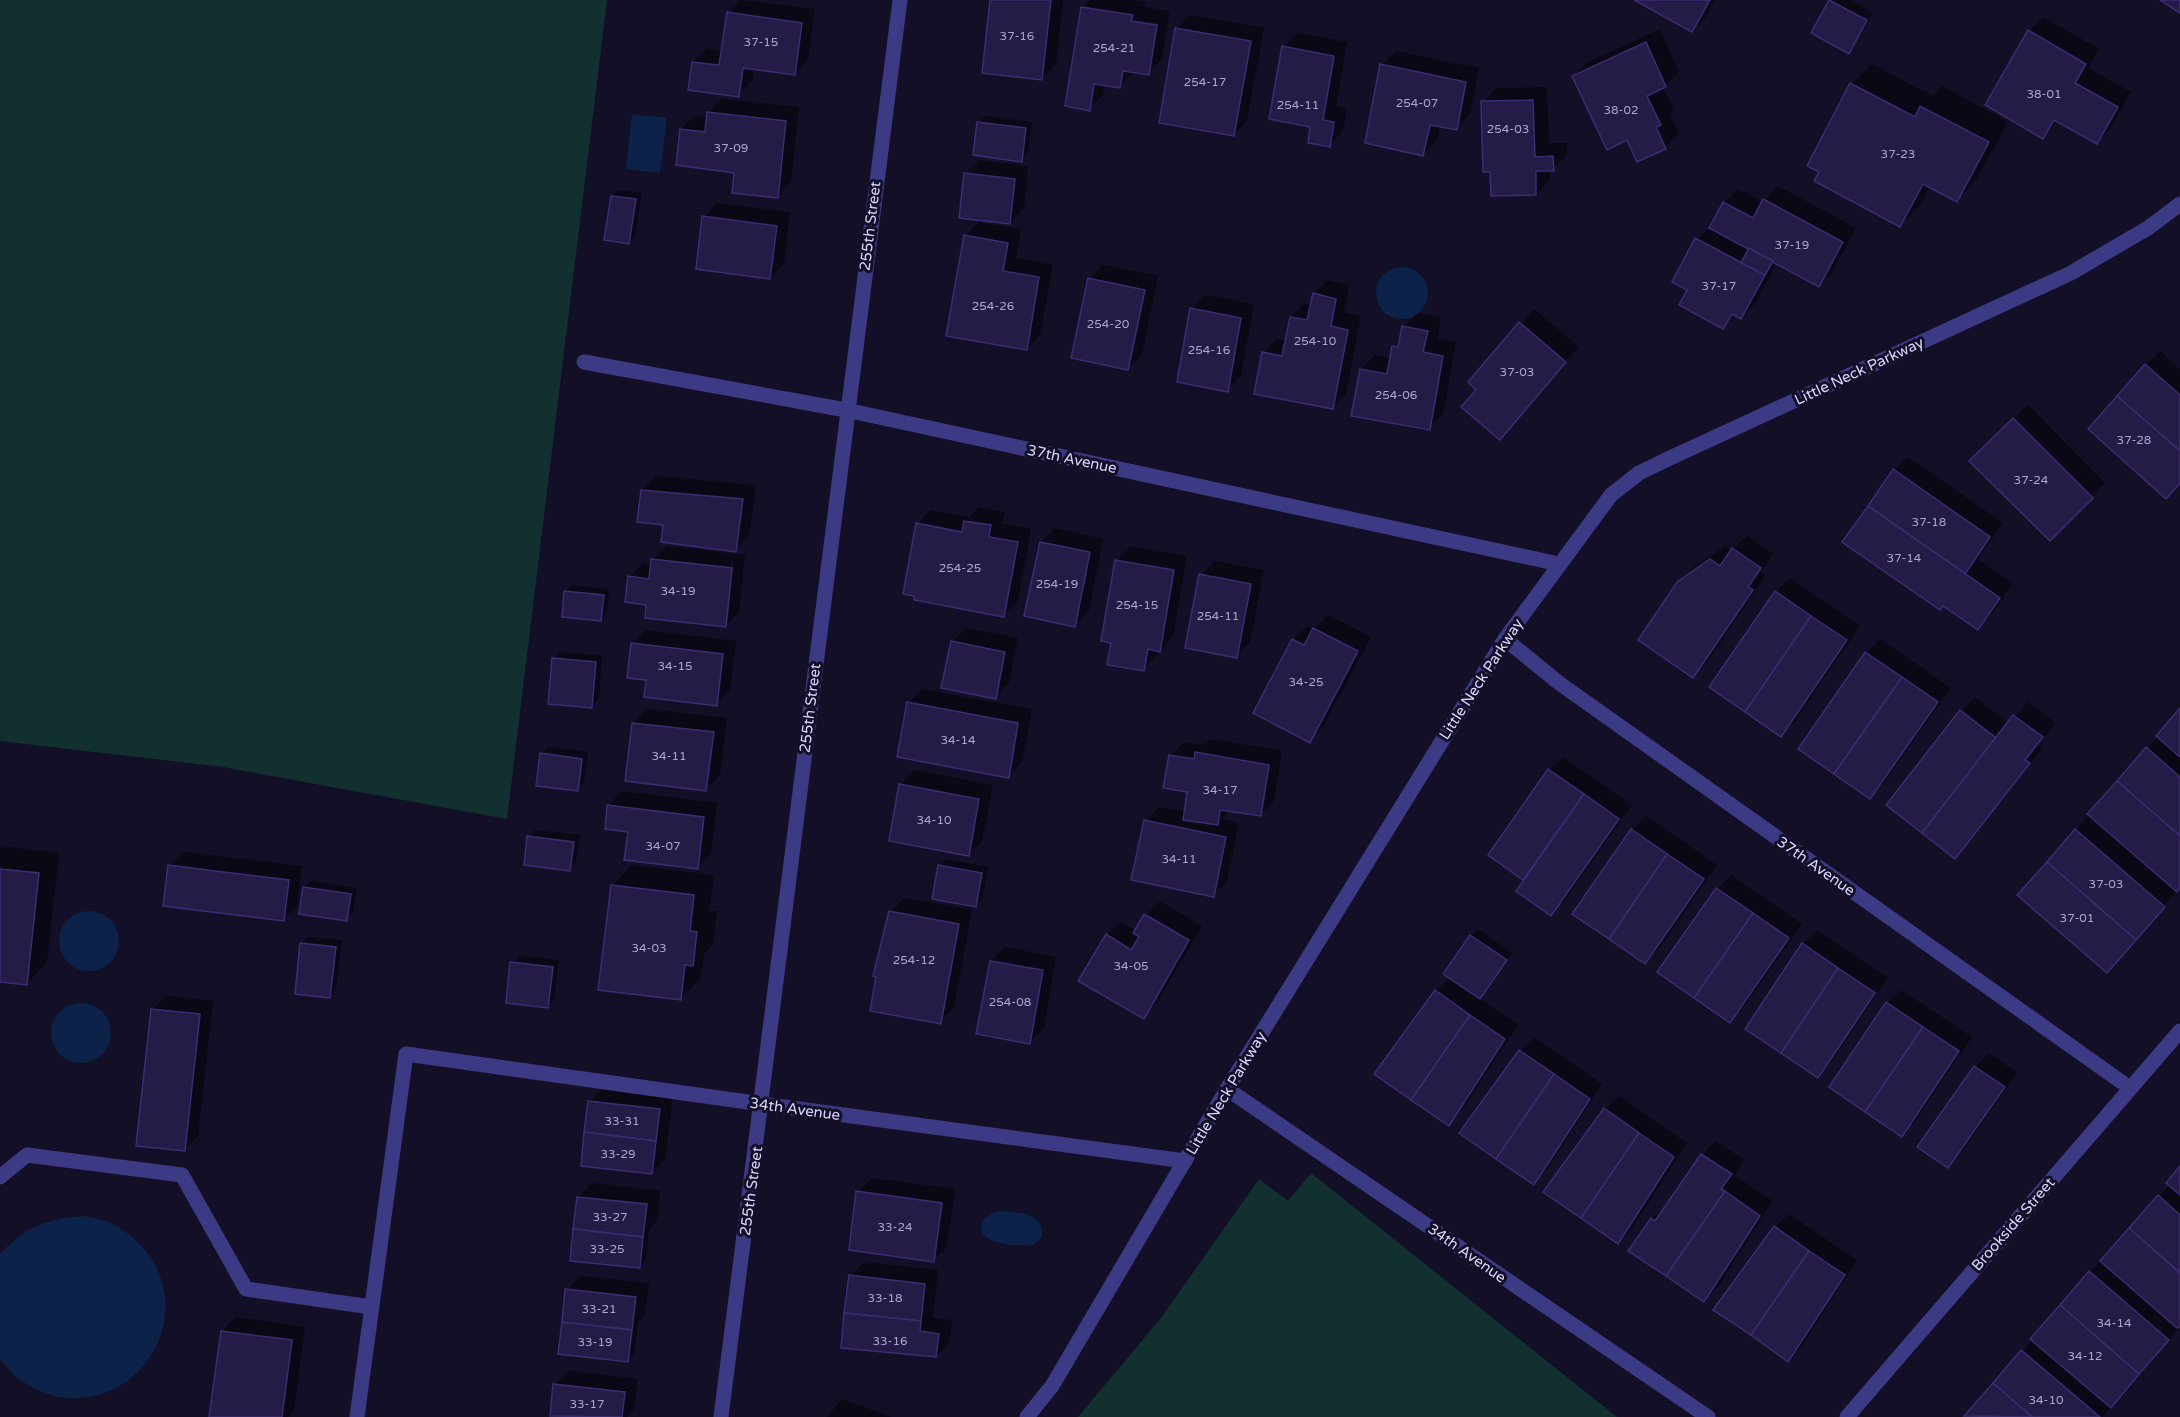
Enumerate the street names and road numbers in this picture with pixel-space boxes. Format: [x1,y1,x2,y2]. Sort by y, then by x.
street label: 255th Street [856,180,884,272]
street label: Little Neck Parkway [1792,333,1926,409]
street label: 37th Avenue [1025,441,1119,477]
street label: Little Neck Parkway [1435,615,1527,743]
street label: 255th Street [796,662,824,754]
street label: 37th Avenue [1773,832,1859,900]
street label: Little Neck Parkway [1182,1028,1270,1158]
street label: 34th Avenue [749,1094,841,1124]
street label: 255th Street [736,1145,766,1237]
street label: Brookside Street [1968,1173,2059,1274]
street label: 34th Avenue [1424,1219,1510,1287]

